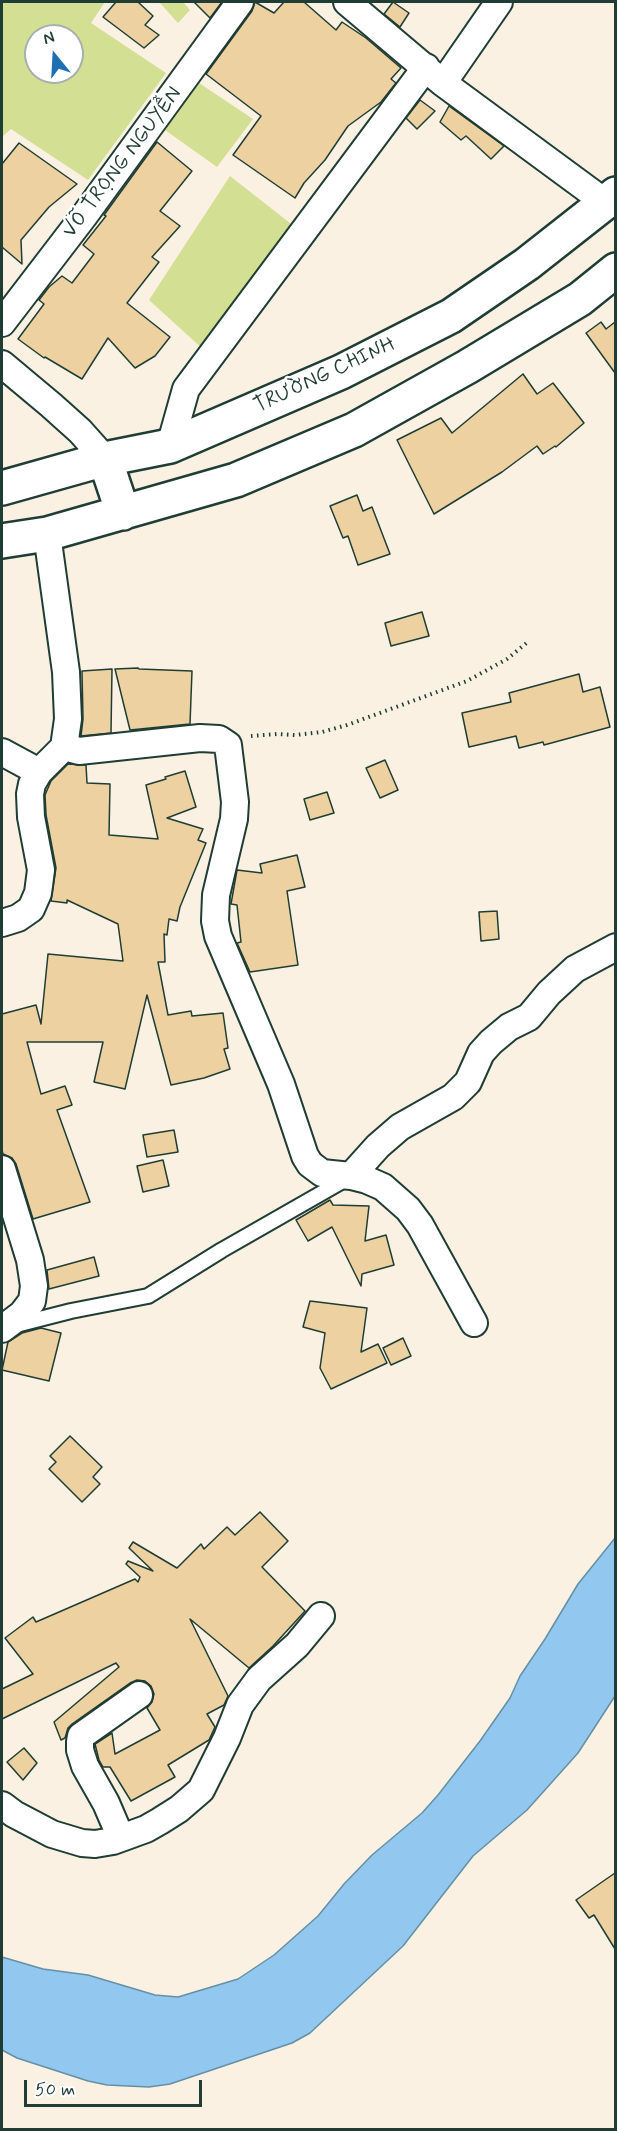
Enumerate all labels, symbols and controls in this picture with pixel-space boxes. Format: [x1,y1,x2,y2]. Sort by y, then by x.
north arrow [24,24,84,84]
text: N [41,27,57,50]
street label: VÕ TRỌNG NGUYỄN [58,82,188,244]
street label: TRƯỜNG CHINH [250,332,400,420]
scale bar [27,2068,206,2106]
text: 50 m [35,2078,75,2102]

